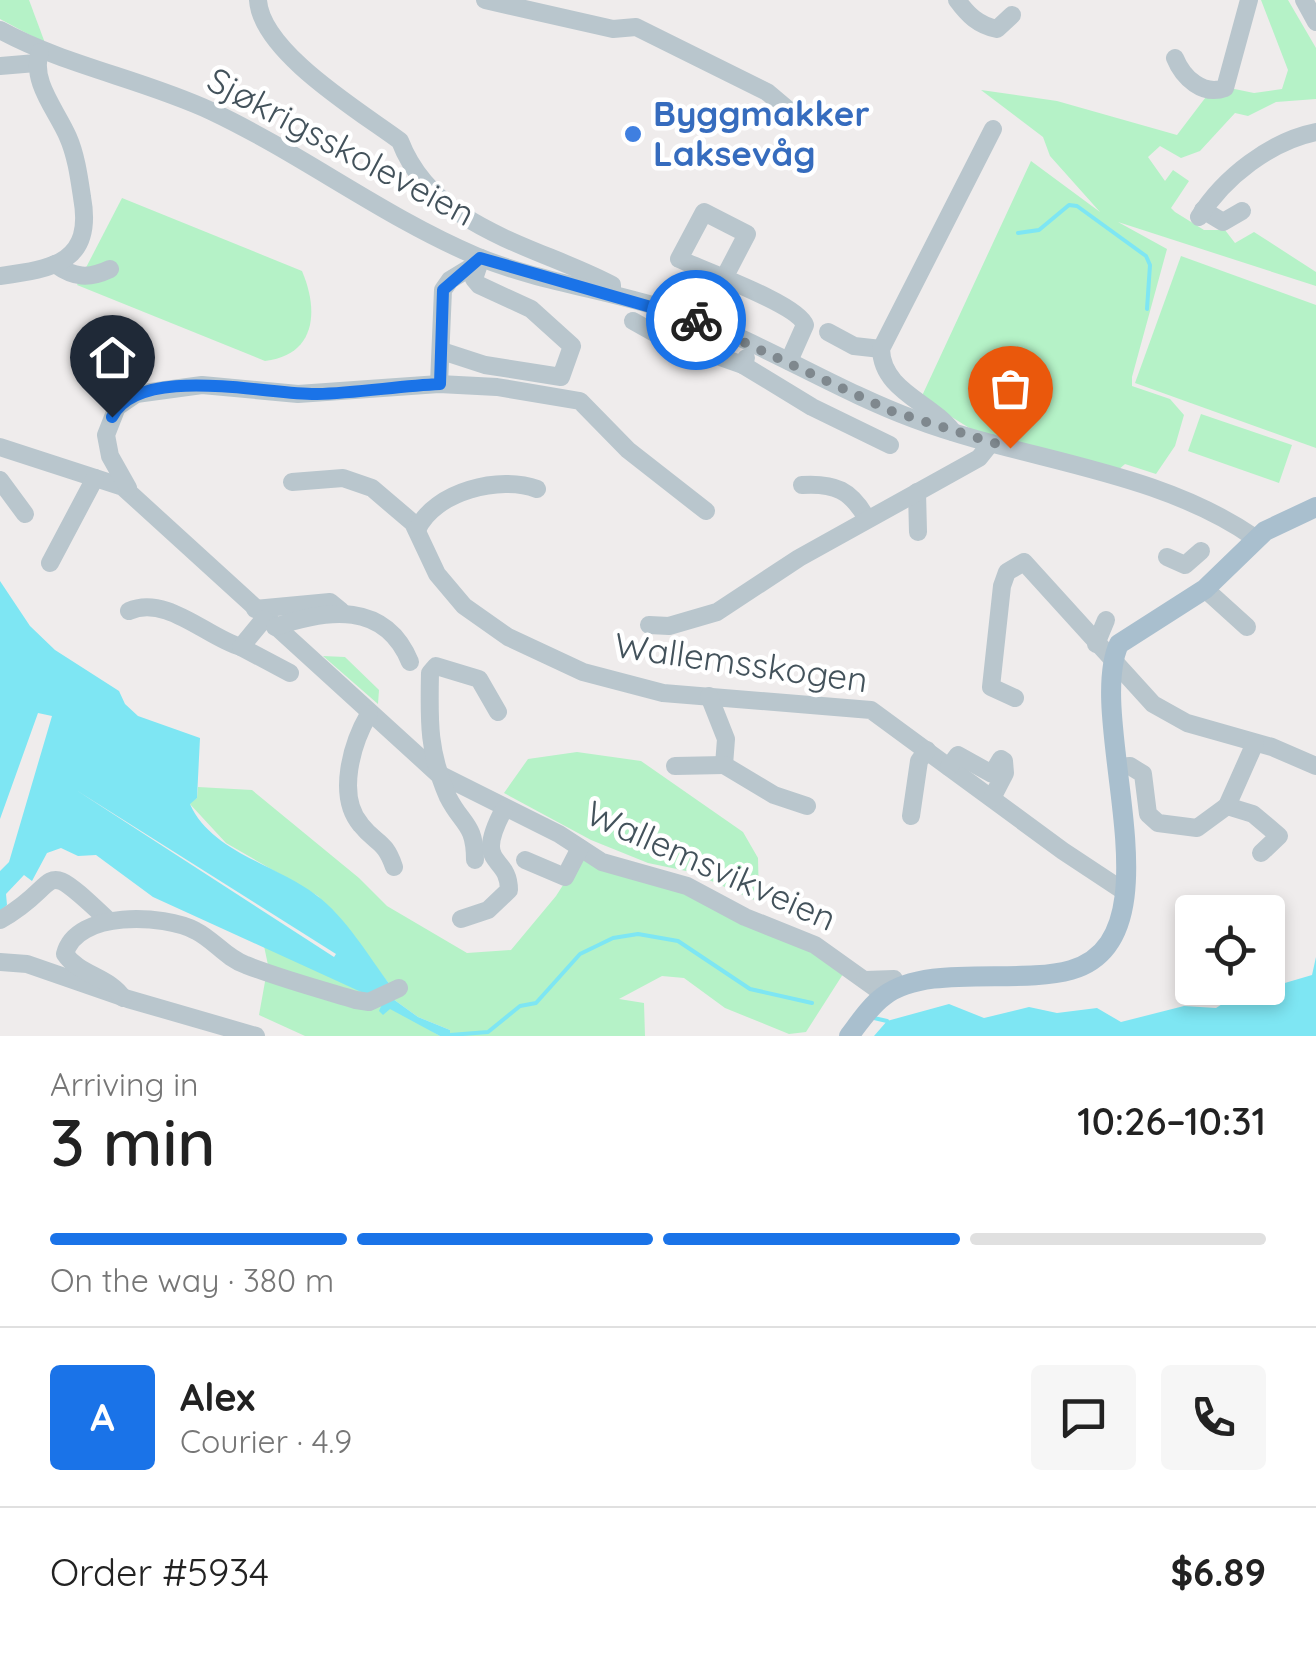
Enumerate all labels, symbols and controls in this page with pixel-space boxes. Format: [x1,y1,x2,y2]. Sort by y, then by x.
street label: Sjøkrigsskoleveien [200,57,483,235]
place label: Byggmakker Laksevåg [653,91,870,175]
marker: Byggmakker Laksevåg [622,123,644,145]
courier [646,270,746,370]
icon: bike [669,293,724,348]
pin [70,315,155,418]
icon: home [85,330,140,385]
pin [968,346,1053,449]
icon: bag [983,361,1038,416]
street label: Wallemsskogen [612,622,871,702]
street label: Wallemsvikveien [580,790,843,940]
map controls [1175,895,1285,1005]
button: locate [1175,895,1285,1005]
text: Arriving in [50,1064,199,1104]
text: 10:26–10:31 [1077,1097,1266,1145]
text: 3 min [50,1101,216,1182]
text: On the way · 380 m [50,1260,334,1300]
button: chat [1031,1365,1136,1470]
button: phone [1161,1365,1266,1470]
text: Alex [180,1373,255,1421]
text: A [90,1393,115,1441]
text: Courier · 4.9 [180,1421,352,1461]
text: Order #5934 [50,1548,269,1596]
text: $6.89 [1170,1548,1266,1596]

